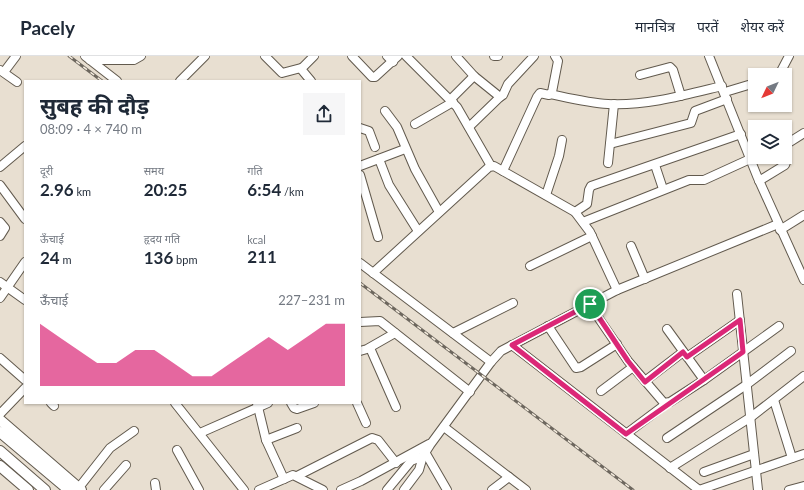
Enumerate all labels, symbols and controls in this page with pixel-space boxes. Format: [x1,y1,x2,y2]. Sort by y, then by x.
text: Pacely [20,16,75,39]
text: मानचित्र [635,18,675,35]
text: परतें [697,18,719,35]
text: शेयर करें [741,18,784,35]
north arrow [748,68,792,112]
map controls [748,68,792,164]
text: सुबह की दौड़ [40,92,149,119]
button: share [303,93,345,135]
button: layers [748,120,792,164]
text: 08:09 · 4 × 740 m [40,121,142,137]
text: दूरी [40,164,53,177]
text: समय [144,164,164,177]
text: गति [247,164,263,177]
text: 2.96 [40,179,74,200]
text: 20:25 [144,179,187,200]
text: 6:54 [247,179,281,200]
text: km [74,185,91,198]
text: /km [281,185,304,198]
text: ऊँचाई [40,232,64,245]
text: हृदय गति [144,232,180,245]
text: kcal [247,233,266,246]
text: 211 [247,246,277,267]
text: 24 [40,247,60,268]
text: 136 [144,247,173,268]
text: m [60,253,72,266]
text: bpm [173,253,197,266]
pin [573,287,607,321]
text: ऊँचाई [40,292,68,308]
text: 227–231 m [278,292,345,308]
icon: arrive [579,293,601,315]

